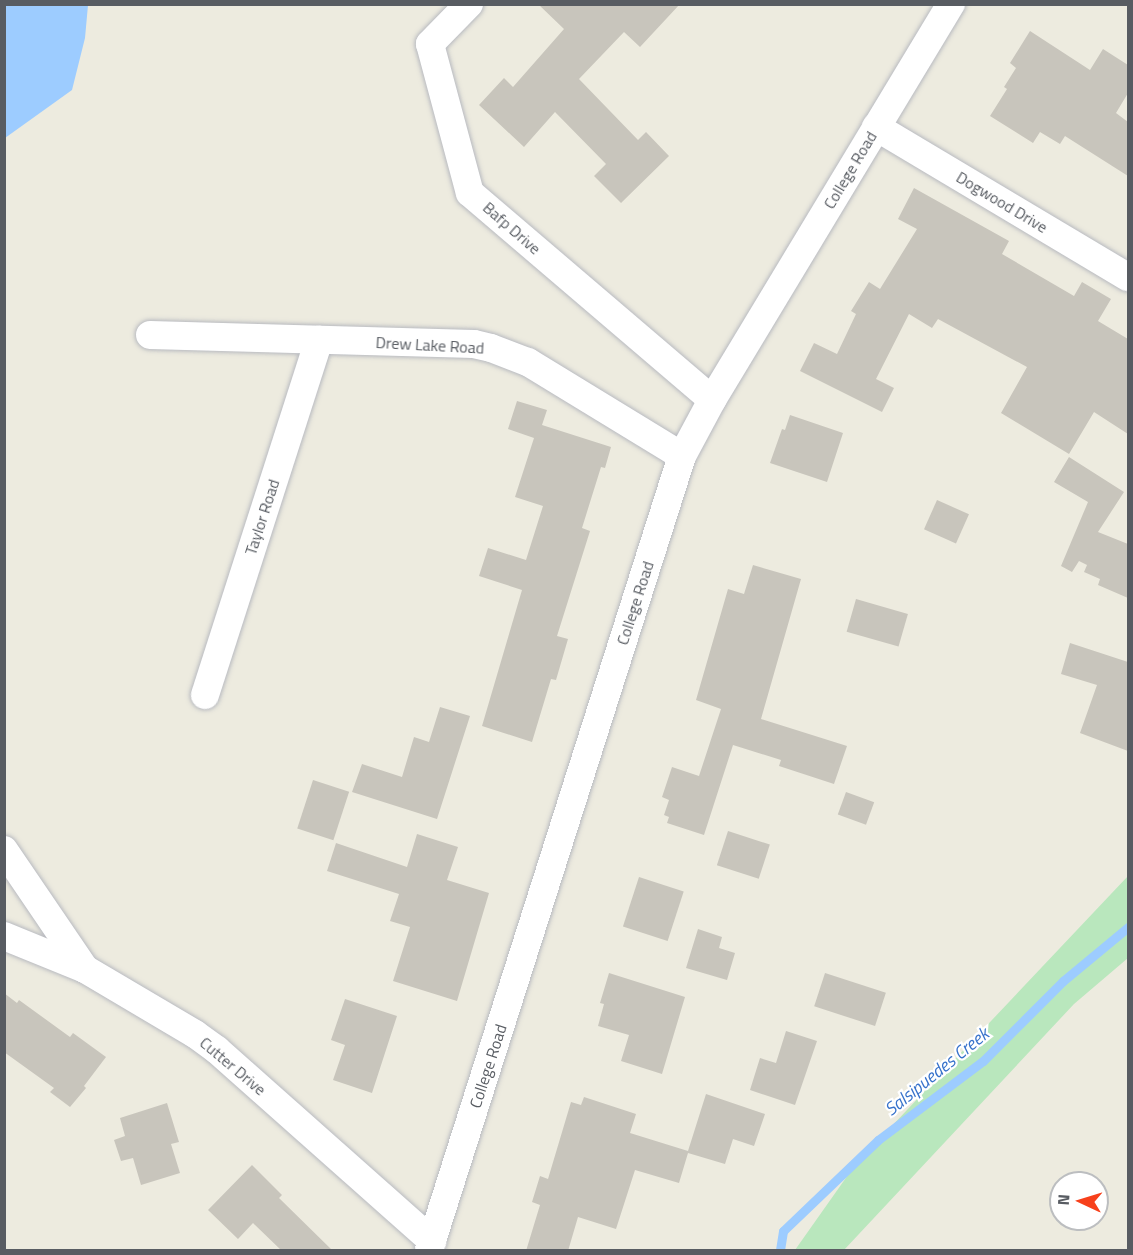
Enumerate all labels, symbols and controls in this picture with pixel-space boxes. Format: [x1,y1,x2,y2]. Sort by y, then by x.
street label: College Road [819,128,881,212]
street label: Dogwood Drive [953,167,1051,237]
street label: Bafp Drive [479,198,545,258]
street label: Drew Lake Road [375,333,485,357]
street label: Taylor Road [241,477,283,557]
street label: College Road [612,559,658,647]
street label: College Road [465,1022,511,1110]
water label: Salsipuedes Creek [881,1023,993,1121]
street label: Cutter Drive [196,1033,270,1099]
north arrow [1049,1171,1109,1231]
text: N [1051,1194,1075,1206]

